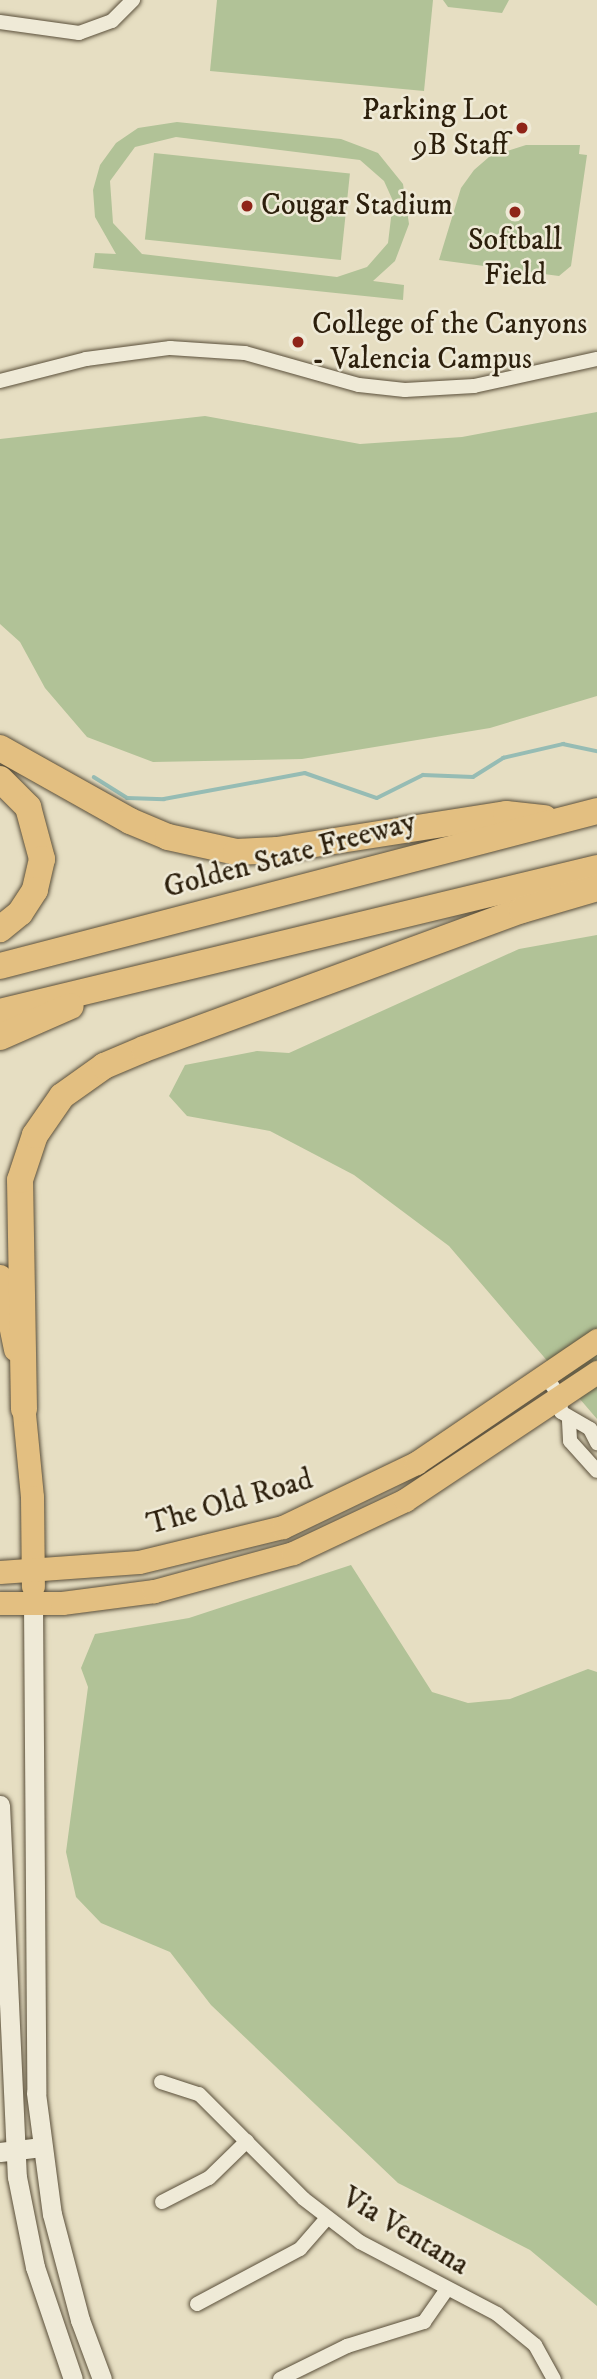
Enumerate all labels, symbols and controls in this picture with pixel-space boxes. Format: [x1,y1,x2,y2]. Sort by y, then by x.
place label: Parking Lot 9B Staff [362,93,508,164]
marker: Parking Lot 9B Staff [514,120,530,136]
place label: Cougar Stadium [261,188,453,224]
marker: Cougar Stadium [239,198,255,214]
marker: Softball Field [507,204,523,220]
place label: Softball Field [468,223,562,294]
place label: College of the Canyons - Valencia Campus [312,307,587,378]
marker: College of the Canyons - Valencia Campus [290,334,306,350]
street label: Golden State Freeway [160,805,420,907]
street label: The Old Road [143,1462,317,1544]
street label: Via Ventana [335,2180,475,2284]

